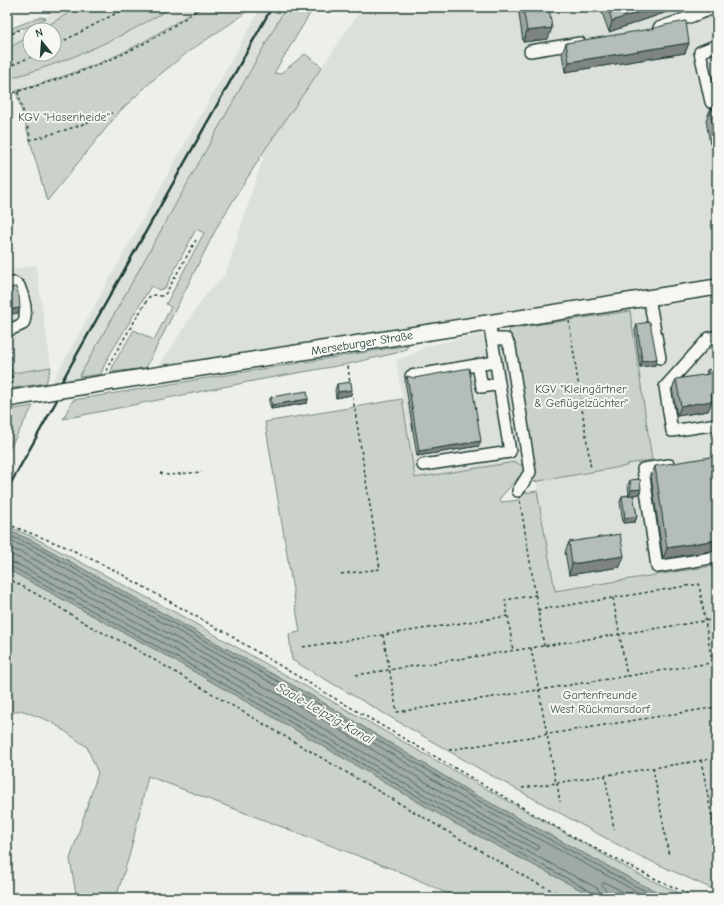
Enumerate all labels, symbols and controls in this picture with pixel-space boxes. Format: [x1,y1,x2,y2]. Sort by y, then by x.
north arrow [22,22,62,62]
text: N [34,26,45,40]
park label: KGV "Hasenheide" [18,110,110,124]
street label: Merseburger Straße [310,328,414,358]
park label: KGV "Kleingärtner & Geflügelzüchter" [534,382,628,410]
water label: Saale-Leipzig-Kanal [274,679,376,747]
park label: Gartenfreunde West Rückmarsdorf [550,688,650,716]

